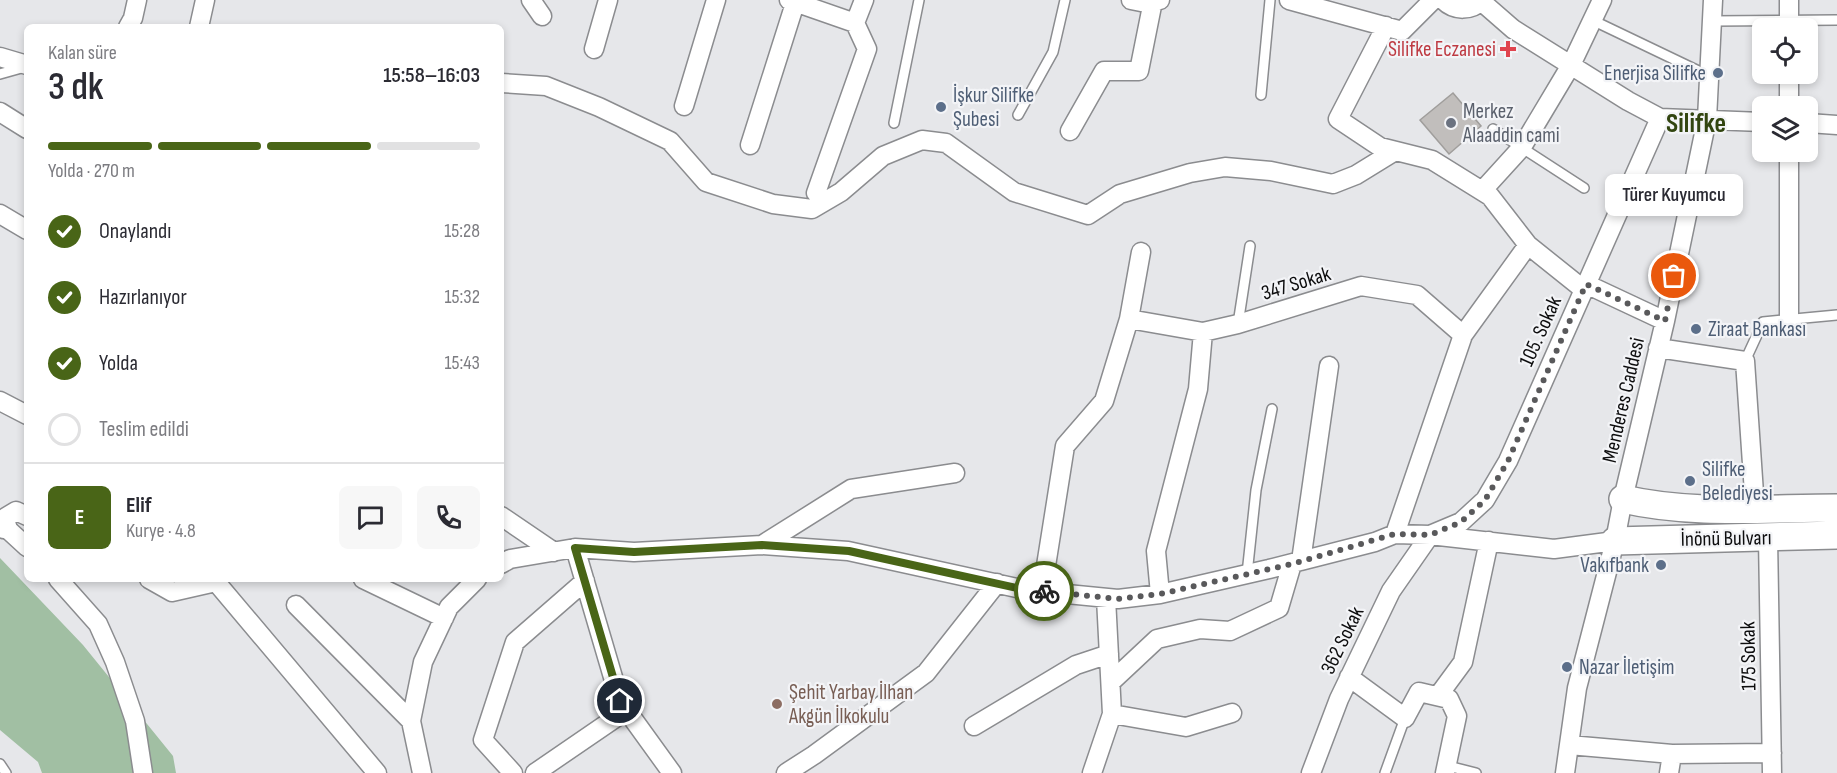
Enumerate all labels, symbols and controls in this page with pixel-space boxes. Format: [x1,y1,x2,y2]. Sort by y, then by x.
map controls [1752,18,1818,162]
button: locate [1752,18,1818,84]
place label: Silifke Eczanesi [1388,37,1496,62]
text: Kalan süre [48,41,117,65]
marker: Silifke Eczanesi [1501,42,1515,56]
place label: Enerjisa Silifke [1604,61,1706,86]
text: 15:58–16:03 [383,62,480,89]
text: 3 dk [48,64,104,111]
marker: Enerjisa Silifke [1711,66,1725,80]
place label: İşkur Silifke Şubesi [953,83,1034,132]
button: layers [1752,96,1818,162]
place label: Merkez Alaaddin cami [1462,99,1560,148]
marker: İşkur Silifke Şubesi [934,100,948,114]
district label: Silifke [1666,108,1726,140]
marker: Merkez Alaaddin cami [1444,116,1458,130]
text: Yolda · 270 m [48,159,135,183]
callout: Türer Kuyumcu [1605,174,1743,216]
text: Türer Kuyumcu [1622,183,1726,207]
icon: check [48,215,81,248]
text: Onaylandı [99,218,171,245]
text: 15:28 [444,219,480,243]
pin [1648,250,1699,301]
icon: bag [1657,259,1690,292]
street label: 347 Sokak [1259,261,1334,306]
icon: check [48,281,81,314]
text: Hazırlanıyor [99,284,187,311]
text: 15:32 [445,285,480,309]
street label: 105. Sokak [1514,292,1567,370]
place label: Ziraat Bankası [1708,317,1806,342]
marker: Ziraat Bankası [1689,322,1703,336]
street label: Menderes Caddesi [1597,335,1650,465]
icon: check [48,347,81,380]
text: Yolda [99,350,138,377]
text: 15:43 [444,351,480,375]
text: Teslim edildi [99,416,189,443]
place label: Silifke Belediyesi [1702,457,1773,506]
marker: Silifke Belediyesi [1683,474,1697,488]
button: chat [339,486,402,549]
button: phone [417,486,480,549]
text: Elif [126,492,152,519]
text: E [75,504,84,531]
text: Kurye · 4.8 [126,519,196,543]
street label: İnönü Bulvarı [1680,525,1772,552]
place label: Vakıfbank [1580,553,1649,578]
marker: Vakıfbank [1654,558,1668,572]
courier [1014,561,1074,621]
icon: bike [1028,575,1061,608]
street label: 362 Sokak [1315,602,1369,678]
street label: 175 Sokak [1735,621,1762,691]
place label: Nazar İletişim [1579,655,1675,680]
marker: Nazar İletişim [1560,660,1574,674]
pin [594,675,645,726]
place label: Şehit Yarbay İlhan Akgün İlkokulu [788,680,913,729]
icon: home [603,684,636,717]
marker: Şehit Yarbay İlhan Akgün İlkokulu [770,697,784,711]

